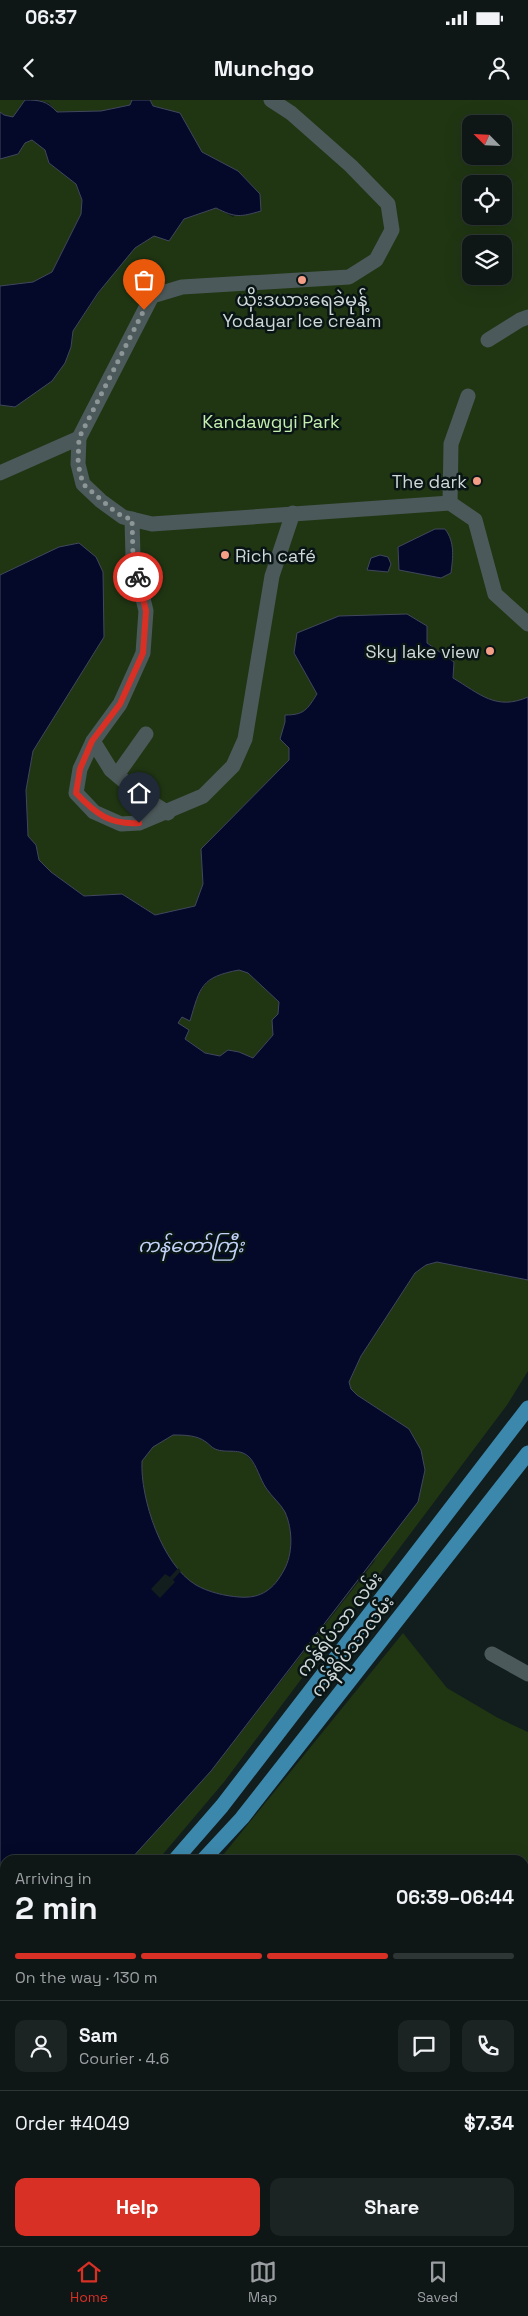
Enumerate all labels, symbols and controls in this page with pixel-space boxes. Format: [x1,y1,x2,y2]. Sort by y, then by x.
text: 06:37 [25,5,77,30]
icon: back [15,54,43,82]
text: Munchgo [214,54,314,82]
icon: person [485,54,513,82]
north arrow [462,115,512,165]
map controls [462,115,512,285]
button: locate [462,175,512,225]
button: layers [462,235,512,285]
pin [123,259,165,310]
icon: bag [130,266,158,294]
marker: ယိုးဒယားရေခဲမုန့် Yodayar Ice cream [296,274,308,286]
place label: ယိုးဒယားရေခဲမုန့် Yodayar Ice cream [222,286,382,332]
park label: Kandawgyi Park [202,410,340,433]
place label: The dark [392,470,467,493]
marker: The dark [471,475,483,487]
place label: Rich café [235,544,316,567]
marker: Rich café [219,549,231,561]
courier [113,552,163,602]
icon: bike [124,563,152,591]
place label: Sky lake view [365,640,480,663]
marker: Sky lake view [484,645,496,657]
pin [118,772,160,823]
icon: home [125,779,153,807]
water label: ကန်တော်ကြီး [138,1232,246,1261]
street label: ကန်ရိပ်သာ လမ်း [289,1566,390,1684]
street label: ကန်ရိပ်သာလမ်း [304,1590,402,1704]
text: Arriving in [15,1868,92,1889]
text: 06:39–06:44 [396,1885,514,1910]
text: 2 min [15,1888,98,1928]
text: On the way · 130 m [15,1967,158,1988]
button: person [15,2020,67,2072]
button: chat [398,2020,450,2072]
button: phone [462,2020,514,2072]
text: Sam [79,2023,118,2048]
text: Courier · 4.6 [79,2048,169,2069]
text: Order #4049 [15,2111,130,2136]
text: $7.34 [464,2111,514,2136]
button: Help [15,2178,260,2236]
button: Share [270,2178,514,2236]
tab: Home [70,2258,108,2306]
tab: Map [248,2258,277,2306]
tab: Saved [417,2258,458,2306]

